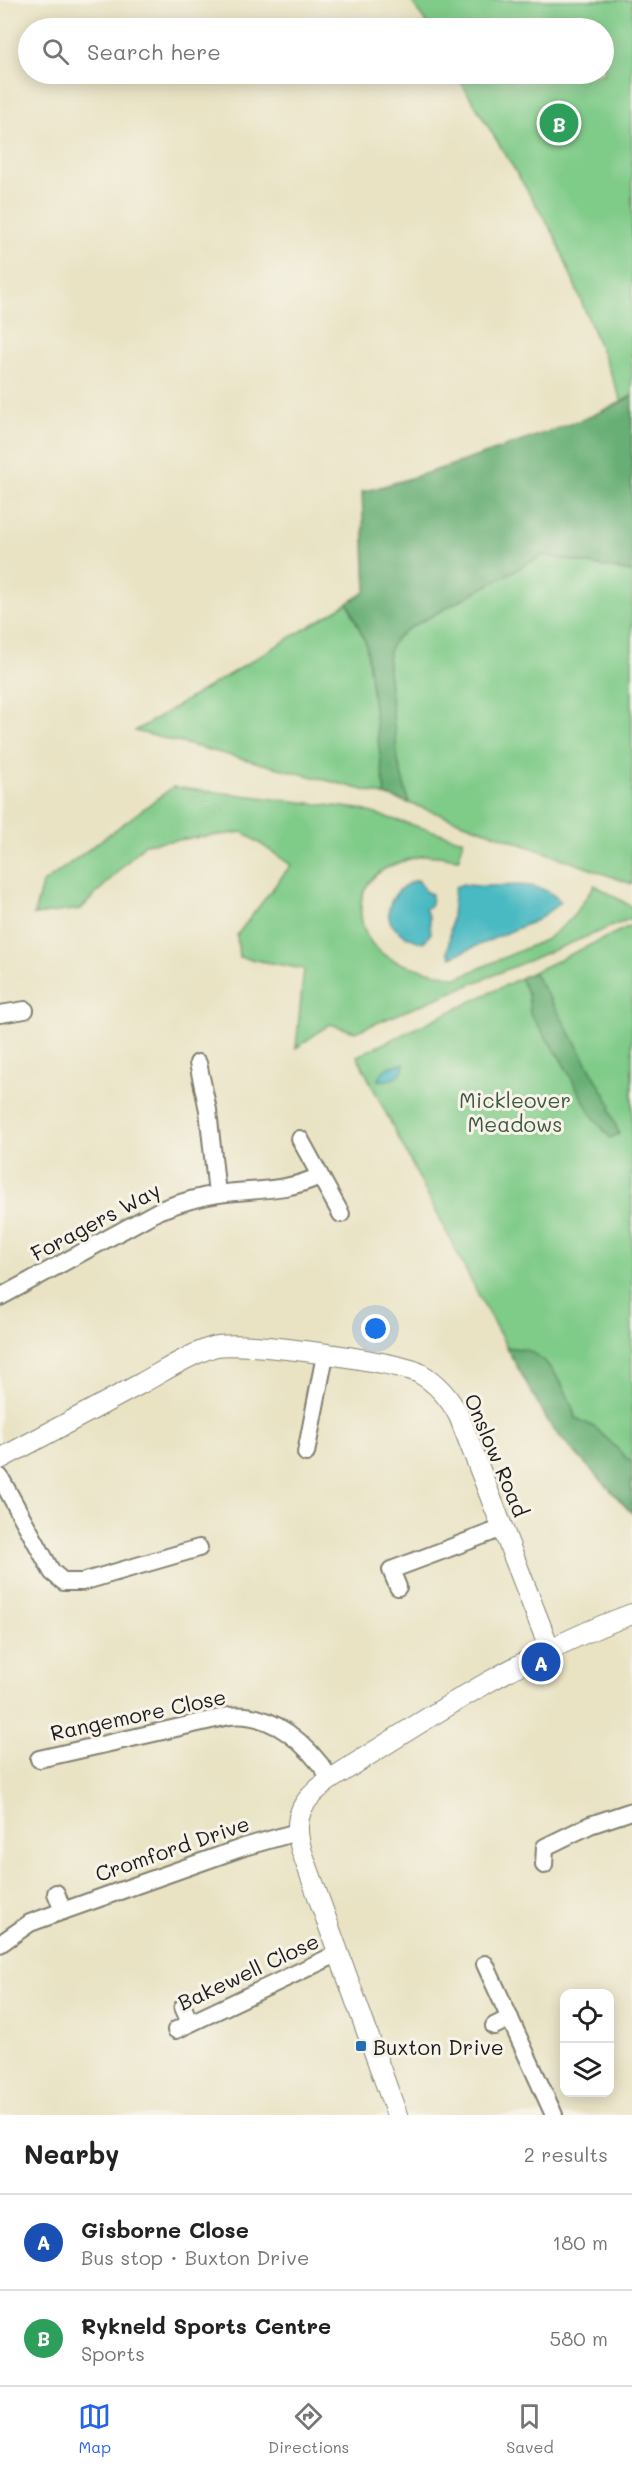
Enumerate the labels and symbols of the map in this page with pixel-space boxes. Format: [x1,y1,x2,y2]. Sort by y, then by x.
pin: B [540,100,578,146]
park label: Mickleover Meadows [459,1086,571,1137]
street label: Foragers Way [26,1176,164,1266]
your location [361,1314,390,1343]
street label: Onslow Road [459,1389,535,1521]
pin: A [522,1640,560,1684]
street label: Rangemore Close [48,1682,228,1746]
street label: Cromford Drive [91,1809,253,1887]
street label: Bakewell Close [173,1926,323,2016]
place label: Buxton Drive [373,2033,504,2060]
marker: Buxton Drive [354,2039,368,2053]

